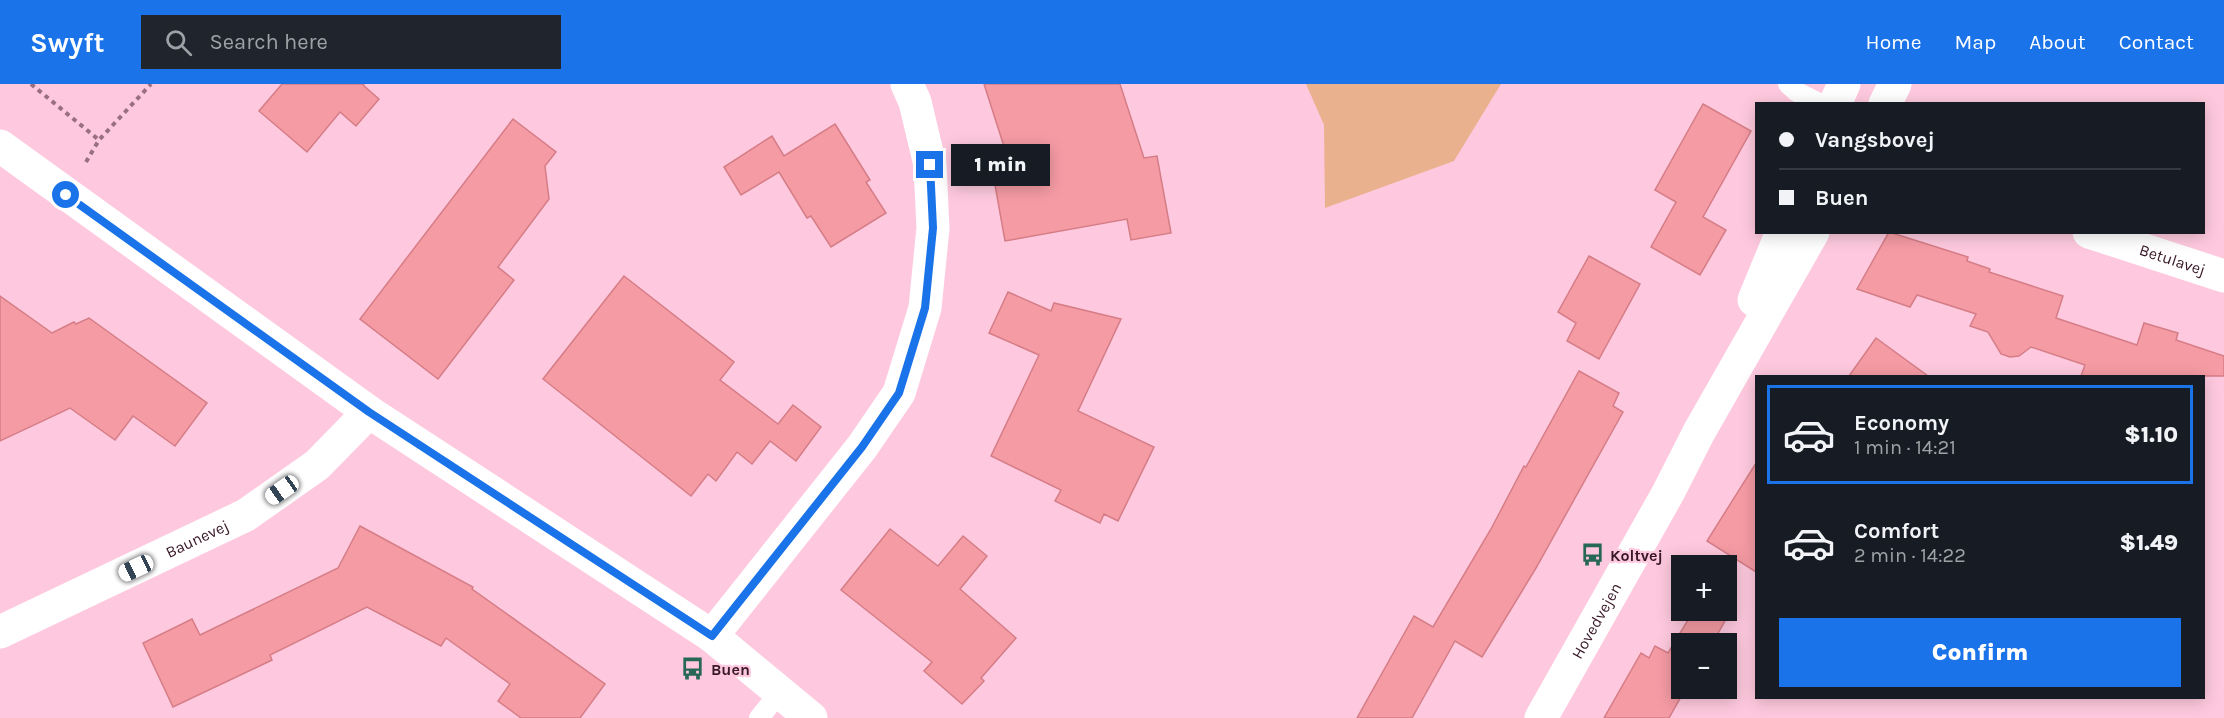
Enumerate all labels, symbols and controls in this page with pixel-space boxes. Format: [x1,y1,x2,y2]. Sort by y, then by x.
search box [141,15,561,69]
text: Swyft [30,26,105,59]
icon: search [162,26,195,59]
text: Search here [210,29,328,55]
text: Home [1866,30,1922,54]
text: Map [1955,30,1996,54]
text: About [2029,30,2086,54]
text: Contact [2119,30,2194,54]
text: Vangsbovej [1815,127,1935,153]
callout: 1 min [951,144,1050,186]
route end [916,151,943,178]
text: 1 min [974,153,1027,176]
route start [52,181,79,208]
text: Buen [1815,185,1868,211]
street label: Betulavej [2137,240,2208,279]
icon: car [1782,408,1836,462]
text: Economy [1854,410,1949,436]
text: $1.10 [2124,422,2178,448]
text: 1 min · 14:21 [1854,436,1956,459]
car [262,472,302,508]
street label: Baunevej [162,515,231,561]
icon: car [1782,516,1836,570]
text: Comfort [1854,518,1939,544]
text: $1.49 [2119,530,2178,556]
bus stop icon: Koltvej [1579,542,1605,568]
text: 2 min · 14:22 [1854,544,1966,567]
place label: Koltvej [1610,546,1663,565]
car [116,552,156,584]
map controls [1671,555,1737,699]
button: + [1671,555,1737,621]
street label: Hovedvejen [1567,579,1625,662]
button: Confirm [1779,618,2181,687]
button: − [1671,633,1737,699]
bus stop icon: Buen [680,656,706,682]
place label: Buen [711,660,750,679]

